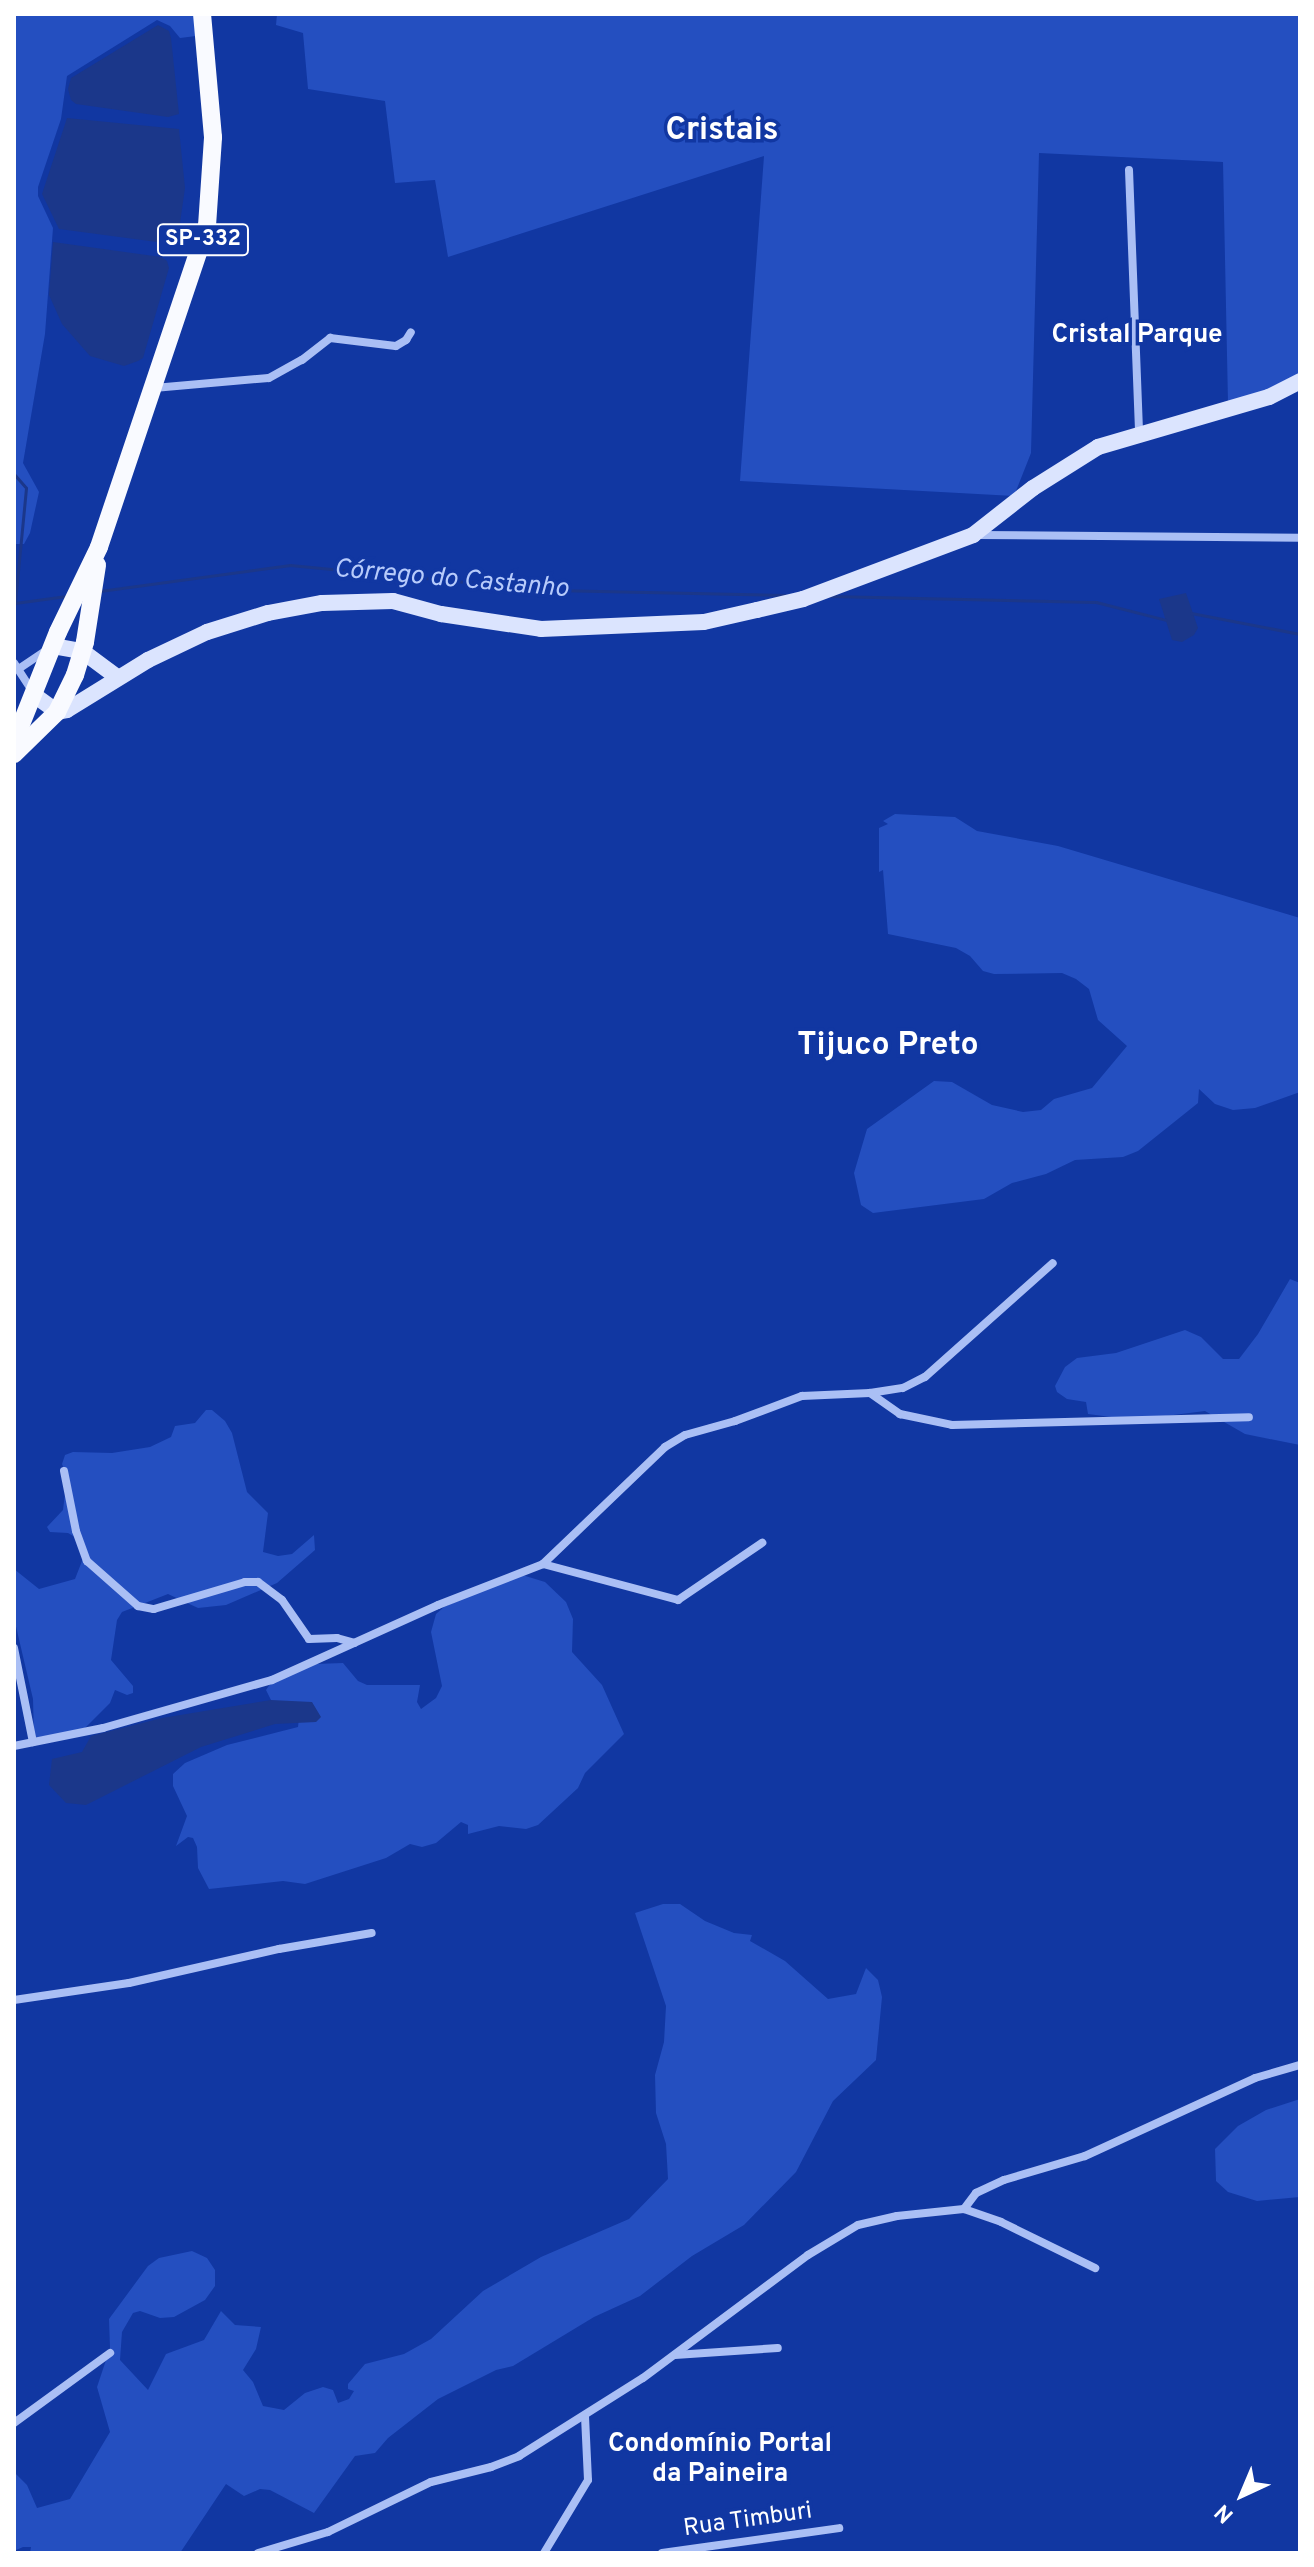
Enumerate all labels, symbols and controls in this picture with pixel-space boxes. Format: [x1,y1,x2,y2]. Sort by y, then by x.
district label: Cristais [666,112,778,150]
road number: SP-332 [155,222,251,258]
district label: Cristal Parque [1051,320,1223,352]
water label: Córrego do Castanho [332,554,570,606]
district label: Tijuco Preto [797,1027,979,1065]
district label: Condomínio Portal da Paineira [608,2429,832,2490]
north arrow [1202,2455,1282,2535]
text: N [1210,2497,1240,2528]
street label: Rua Timburi [681,2498,815,2544]

